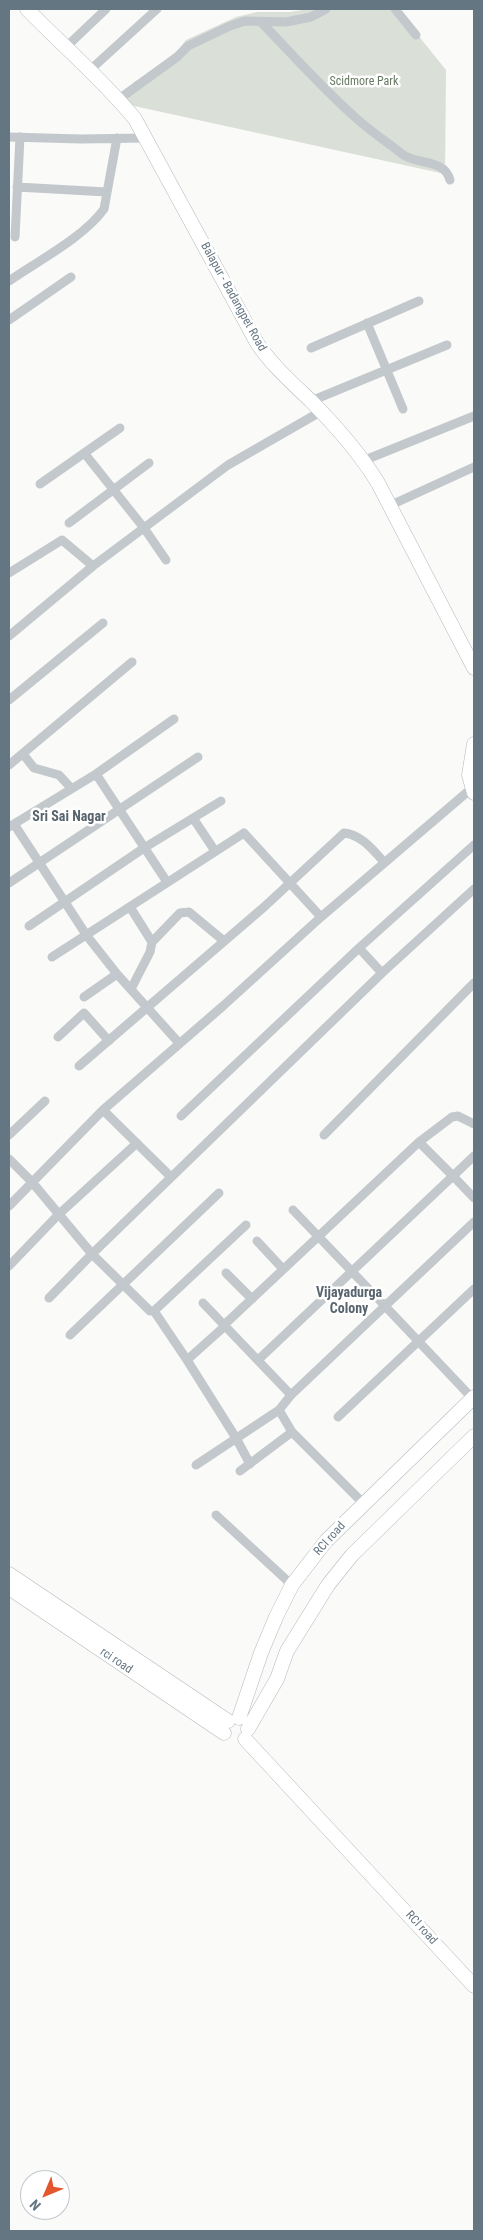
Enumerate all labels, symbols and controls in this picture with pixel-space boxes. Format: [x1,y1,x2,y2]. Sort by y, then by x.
park label: Scidmore Park [330,75,398,89]
street label: Balapur - Badangpet Road [197,240,269,354]
district label: Sri Sai Nagar [32,809,106,825]
district label: Vijayadurga Colony [316,1285,382,1318]
street label: RCI road [311,1519,349,1559]
street label: rci road [97,1645,135,1677]
street label: RCI road [402,1908,440,1948]
north arrow [20,2170,70,2220]
text: N [26,2196,44,2214]

